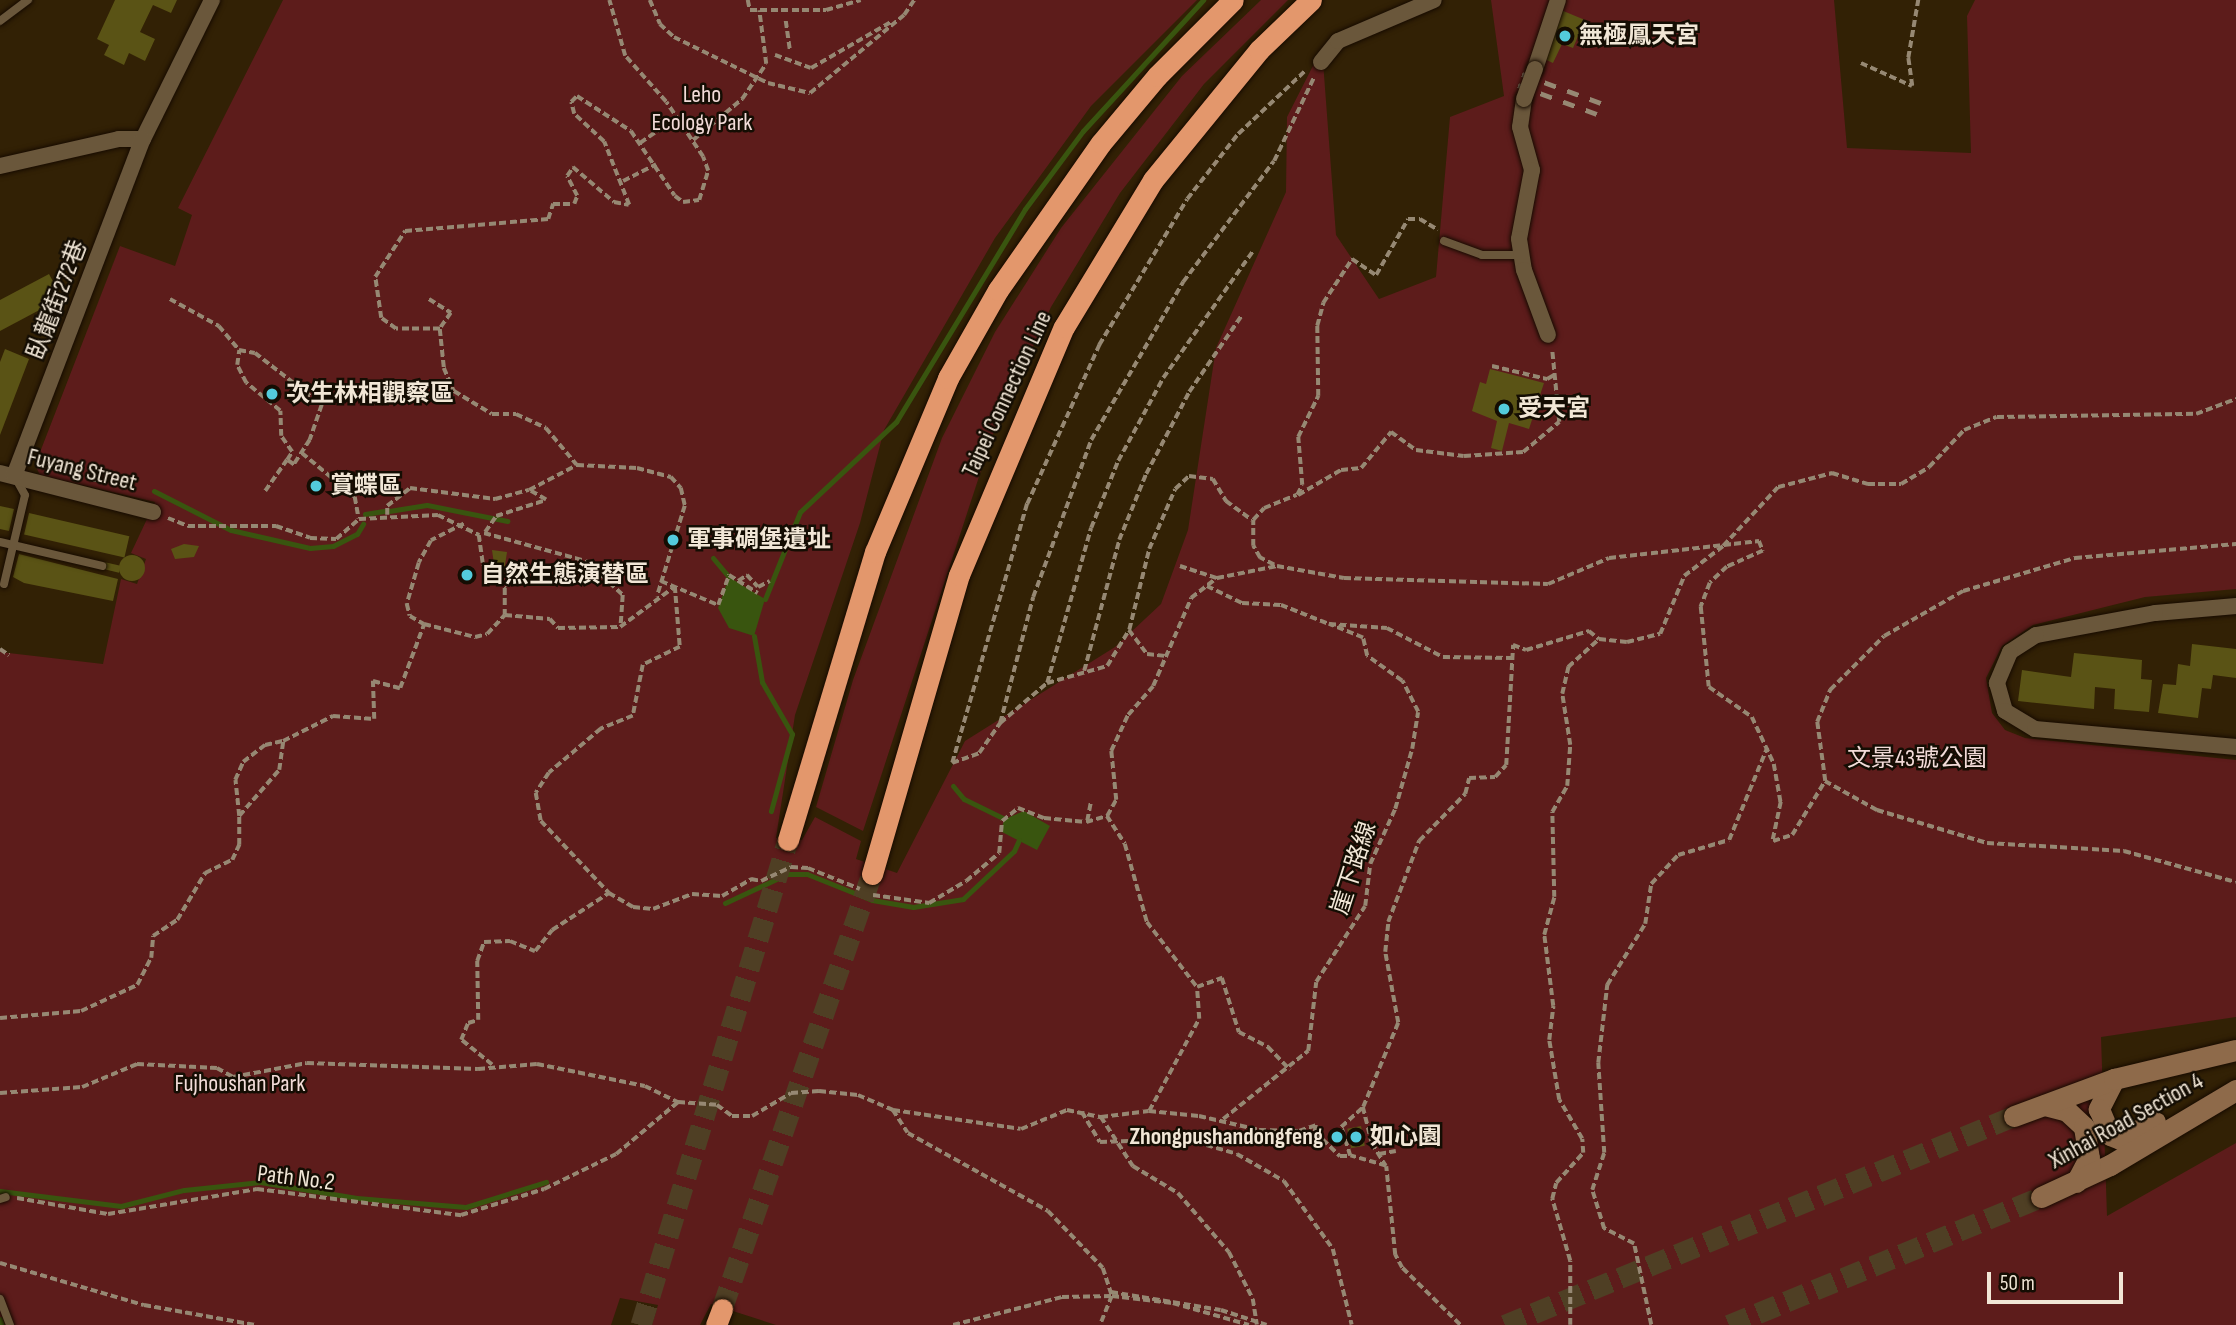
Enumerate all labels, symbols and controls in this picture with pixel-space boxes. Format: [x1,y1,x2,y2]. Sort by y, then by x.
place label: 無極鳳天宮 [1579,22,1699,50]
marker: 無極鳳天宮 [1557,28,1573,44]
park label: Leho Ecology Park [652,81,752,137]
street label: 臥龍街272巷 [21,236,93,364]
street label: Taipei Connection Line [956,306,1058,482]
place label: 次生林相觀察區 [286,380,454,408]
marker: 次生林相觀察區 [264,386,280,402]
place label: 受天宮 [1518,395,1590,423]
marker: 受天宮 [1496,401,1512,417]
street label: Fuyang Street [24,443,140,497]
place label: 賞蝶區 [330,472,402,500]
marker: 賞蝶區 [308,478,324,494]
place label: 軍事碉堡遺址 [687,526,831,554]
marker: 軍事碉堡遺址 [665,532,681,548]
place label: 自然生態演替區 [481,561,649,589]
marker: 自然生態演替區 [459,567,475,583]
park label: 文景43號公園 [1847,745,1987,773]
street label: 崖下路線 [1325,818,1383,918]
street label: Xinhai Road Section 4 [2044,1067,2208,1175]
park label: Fujhoushan Park [175,1070,305,1098]
place label: Zhongpushandongfeng [1129,1123,1323,1151]
place label: 如心園 [1370,1123,1442,1151]
marker: Zhongpushandongfeng [1329,1129,1345,1145]
marker: 如心園 [1348,1129,1364,1145]
street label: Path No.2 [256,1159,336,1197]
scale bar [1991,1258,2128,1302]
text: 50 m [2000,1271,2035,1296]

